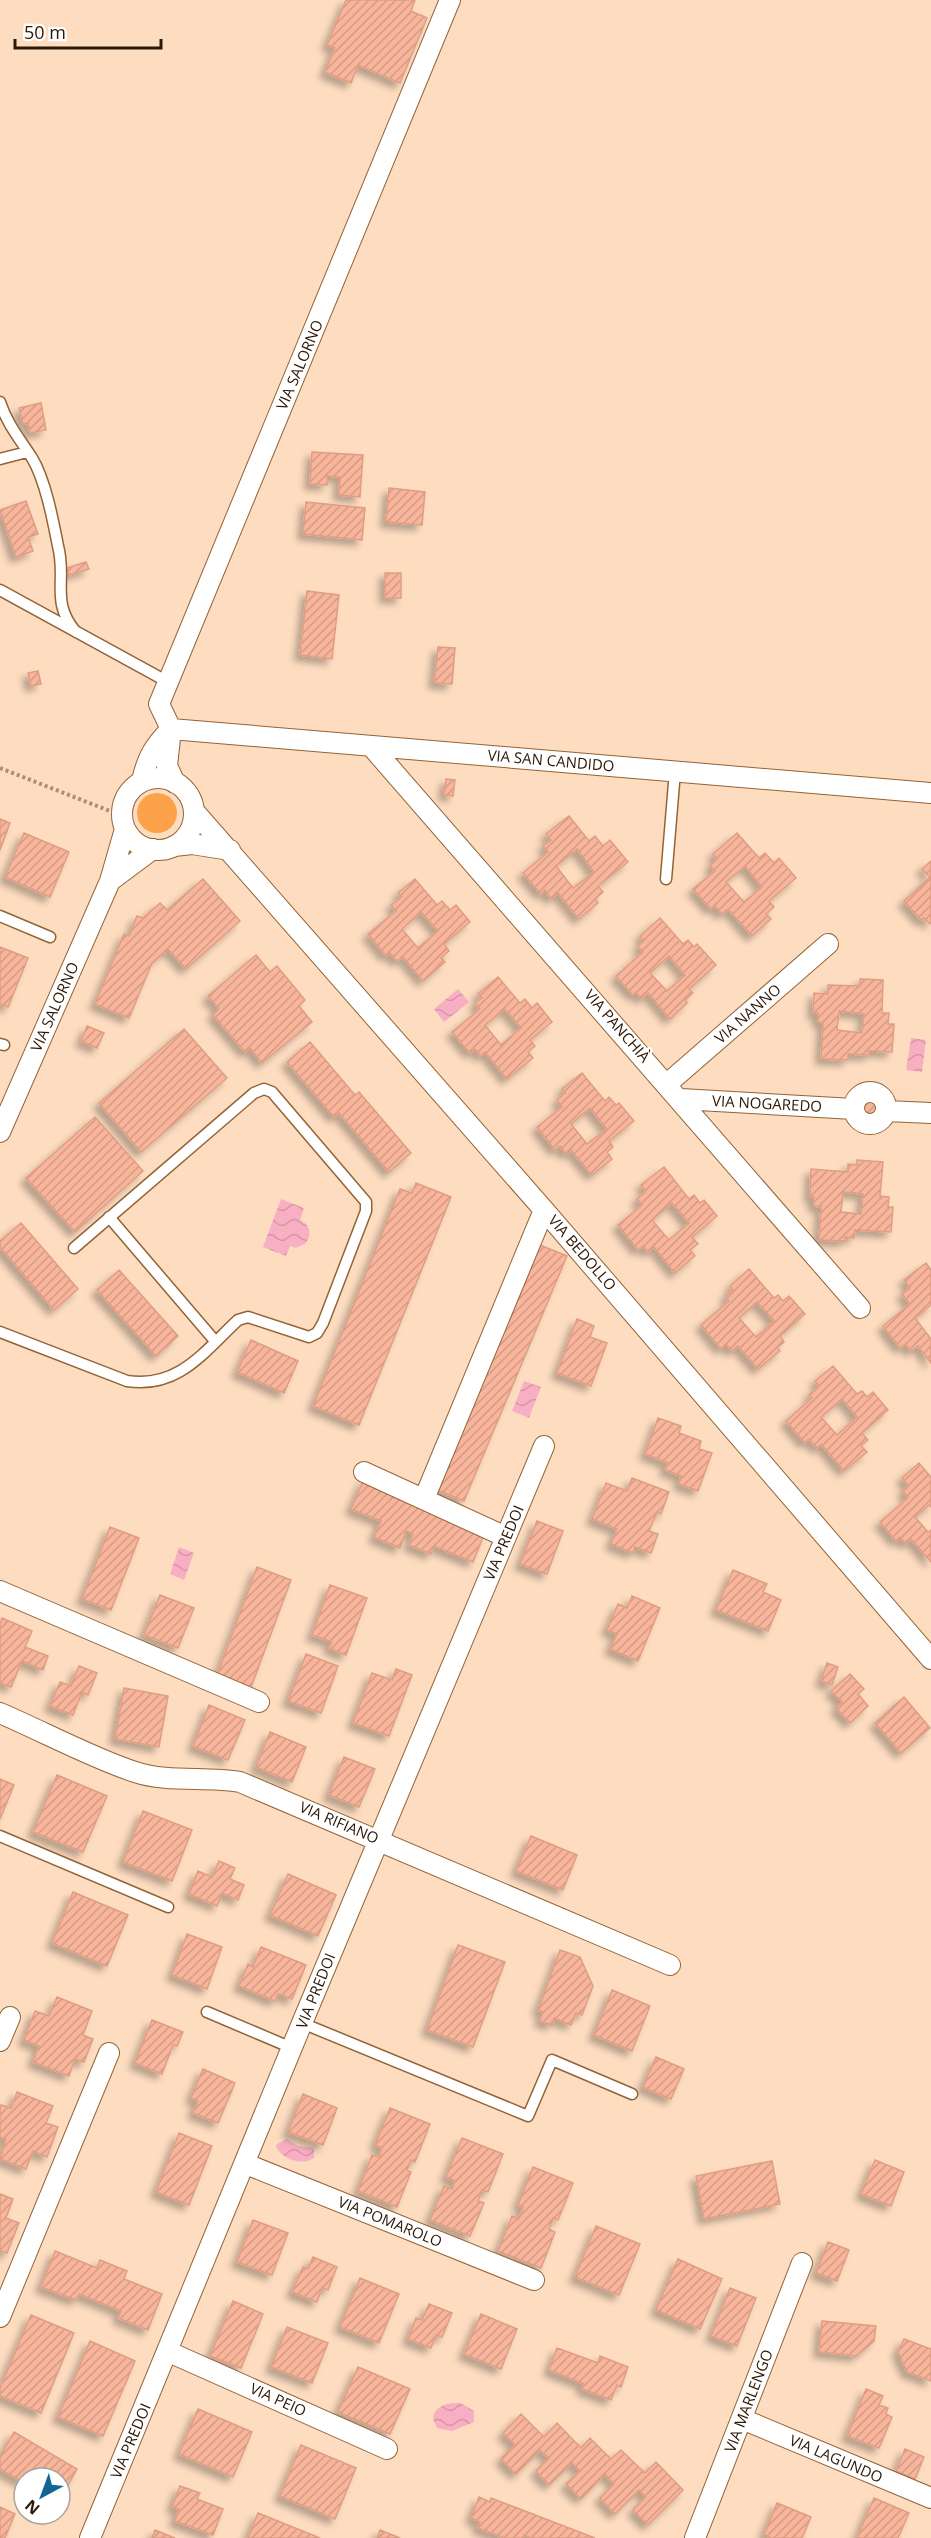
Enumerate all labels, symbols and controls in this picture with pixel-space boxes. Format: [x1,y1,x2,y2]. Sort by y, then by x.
scale bar [15,12,160,50]
text: 50 m [24,20,66,44]
street label: VIA SALORNO [271,317,327,413]
street label: VIA SAN CANDIDO [487,744,615,776]
street label: VIA SALORNO [25,959,83,1054]
street label: VIA NANNO [710,979,785,1048]
street label: VIA PANCHIÀ [581,985,655,1066]
street label: VIA NOGAREDO [712,1090,823,1116]
street label: VIA BEDOLLO [544,1210,621,1295]
street label: VIA PREDOI [478,1502,528,1583]
street label: VIA RIFIANO [297,1796,382,1848]
street label: VIA PREDOI [291,1950,339,2031]
street label: VIA POMAROLO [335,2191,445,2251]
street label: VIA MARLENGO [719,2346,777,2455]
street label: VIA PEIO [247,2378,310,2420]
street label: VIA PREDOI [105,2400,155,2481]
street label: VIA LAGUNDO [787,2429,886,2487]
north arrow [12,2466,72,2526]
text: N [20,2495,44,2520]

